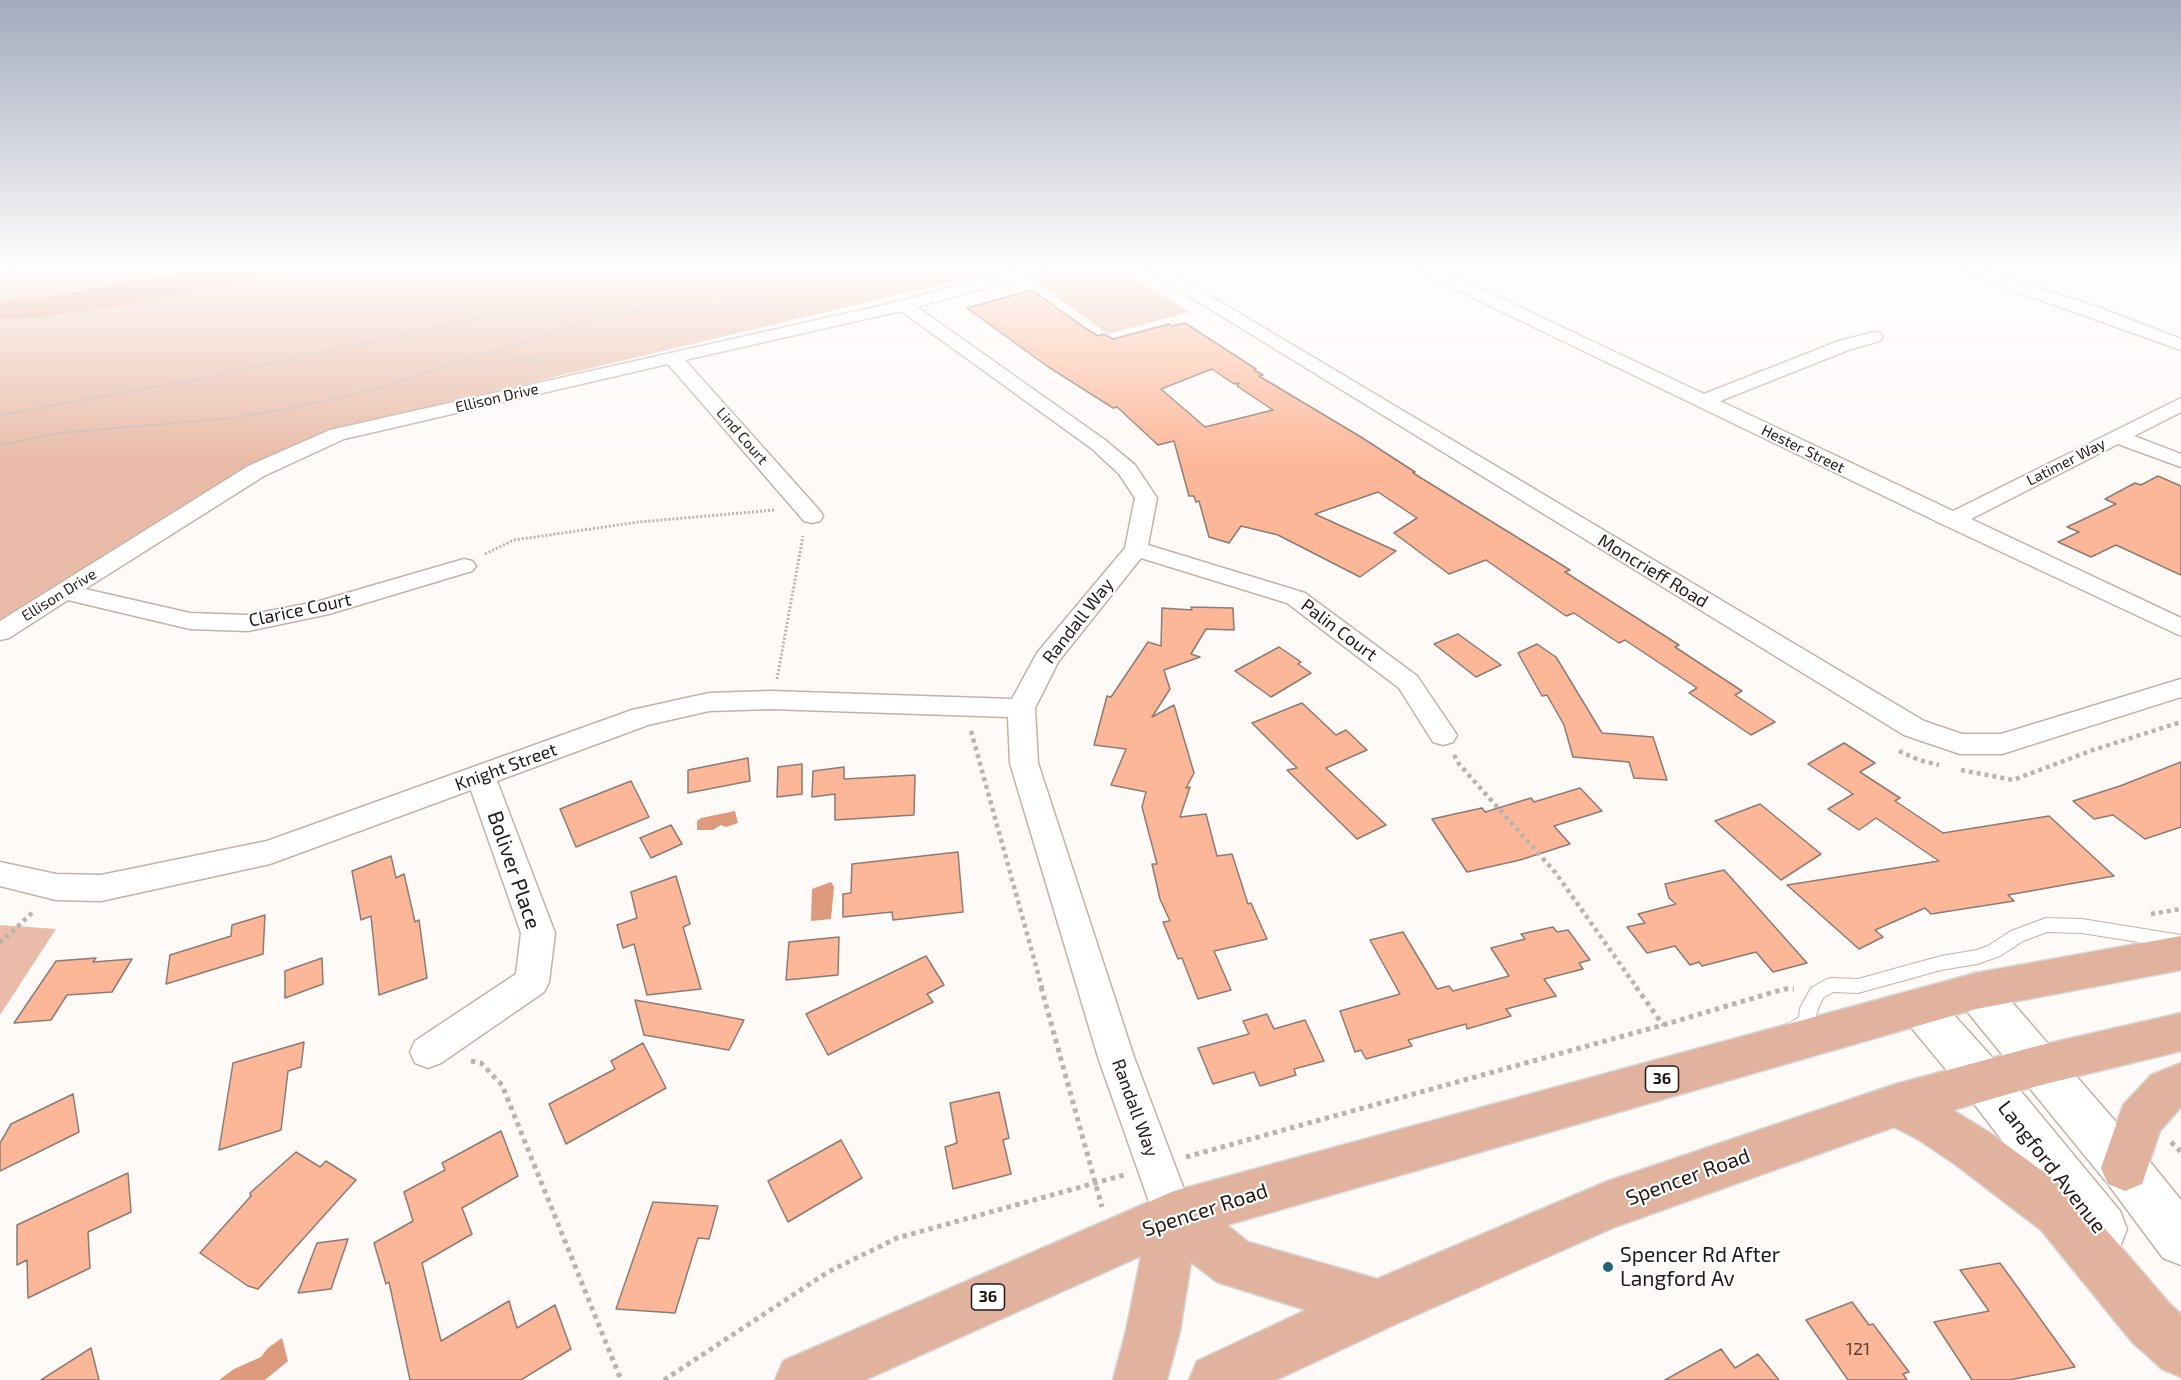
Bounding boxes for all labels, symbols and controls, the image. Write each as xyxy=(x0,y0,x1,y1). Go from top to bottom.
street label: Ellison Drive xyxy=(454,380,540,416)
street label: Lind Court xyxy=(712,404,772,468)
street label: Hester Street xyxy=(1758,421,1848,477)
street label: Latimer Way xyxy=(2024,434,2108,490)
street label: Moncrieff Road xyxy=(1594,530,1712,612)
street label: Ellison Drive xyxy=(18,565,100,625)
street label: Randall Way xyxy=(1038,574,1118,668)
street label: Clarice Court xyxy=(247,589,353,631)
street label: Palin Court xyxy=(1297,594,1381,666)
street label: Knight Street xyxy=(452,739,560,795)
street label: Boliver Place xyxy=(482,808,546,932)
street label: Randall Way xyxy=(1107,1056,1163,1160)
road number: 36 xyxy=(1646,1066,1678,1092)
street label: Langford Avenue xyxy=(1992,1096,2112,1238)
street label: Spencer Road xyxy=(1622,1143,1754,1211)
street label: Spencer Road xyxy=(1139,1178,1271,1242)
place label: Spencer Rd After Langford Av xyxy=(1620,1242,1780,1292)
marker: Spencer Rd After Langford Av xyxy=(1601,1260,1615,1274)
road number: 36 xyxy=(972,1284,1004,1310)
house number: 121 xyxy=(1846,1338,1870,1360)

